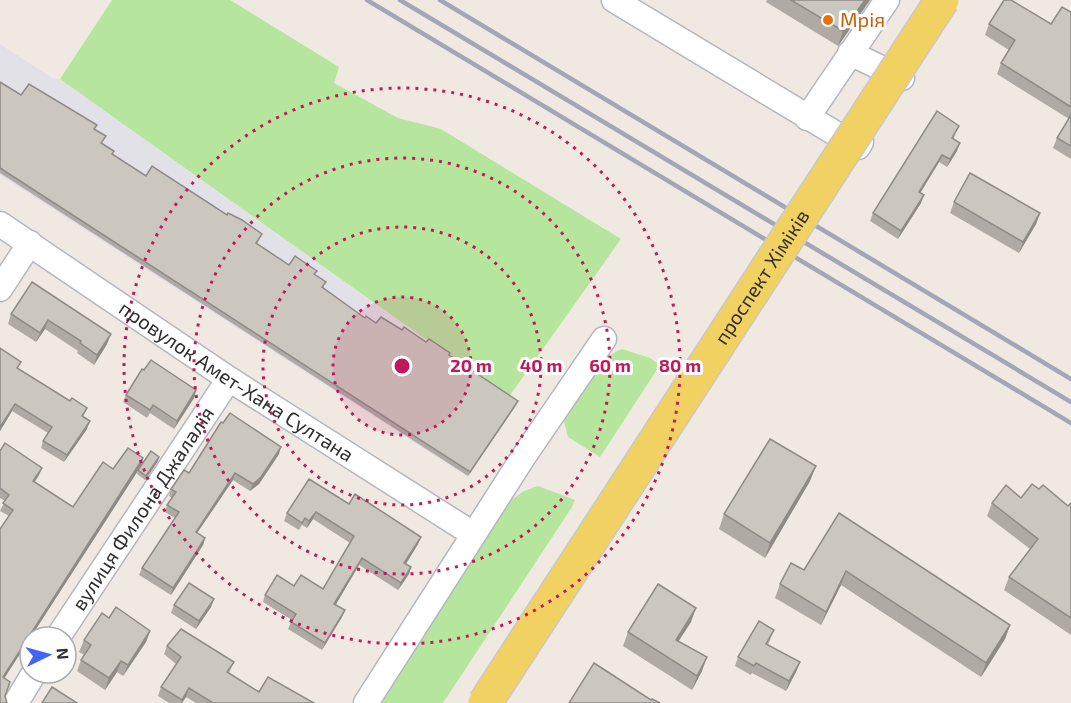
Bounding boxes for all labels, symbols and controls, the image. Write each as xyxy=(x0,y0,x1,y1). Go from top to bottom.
place label: Мрія xyxy=(840,7,885,31)
marker: Мрія xyxy=(821,13,835,27)
street label: проспект Хіміків xyxy=(708,205,814,348)
street label: провулок Амет-Хана Султана xyxy=(115,295,358,466)
text: 20 m xyxy=(450,354,492,376)
text: 40 m xyxy=(520,354,562,376)
text: 60 m xyxy=(589,354,631,376)
text: 80 m xyxy=(659,354,701,376)
centre of rings xyxy=(392,356,412,376)
street label: вулиця Филона Джалалія xyxy=(66,402,218,614)
north arrow xyxy=(18,625,78,685)
text: N xyxy=(53,647,73,660)

